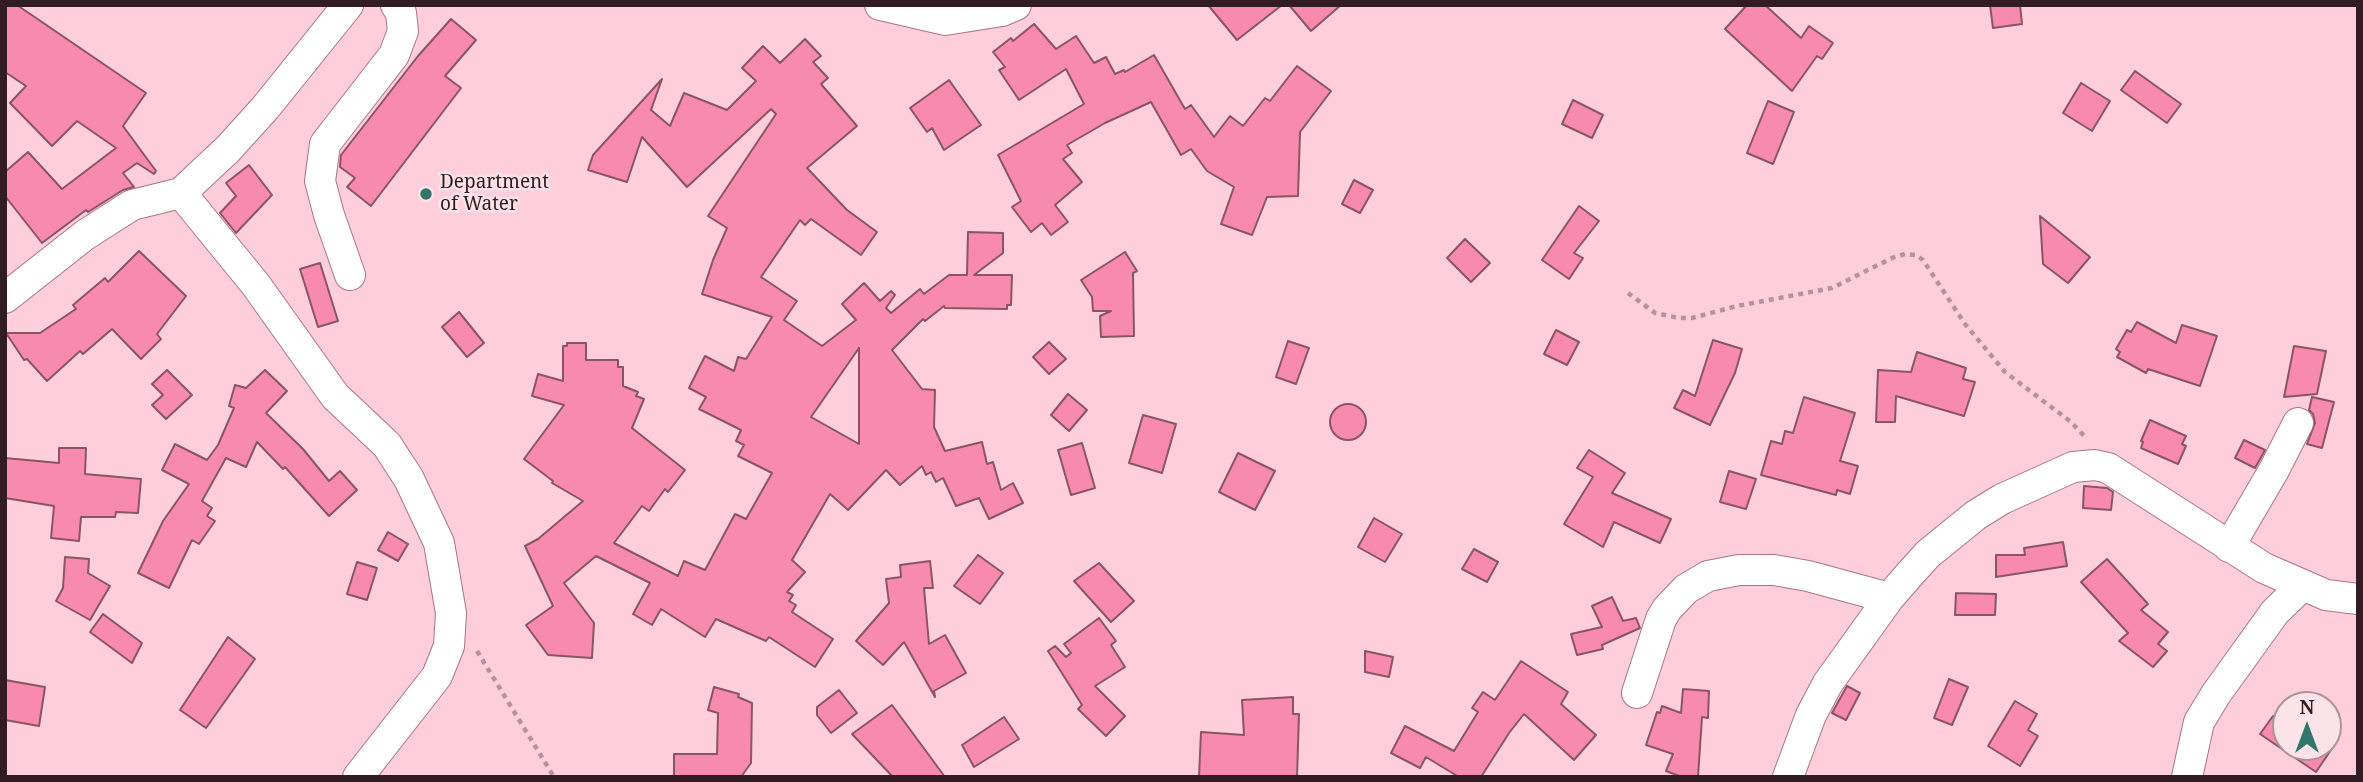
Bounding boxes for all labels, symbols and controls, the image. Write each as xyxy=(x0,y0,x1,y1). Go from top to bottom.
place label: Department of Water xyxy=(440,172,549,216)
marker: Department of Water xyxy=(418,186,434,202)
north arrow xyxy=(2272,691,2342,761)
text: N xyxy=(2300,694,2314,720)

